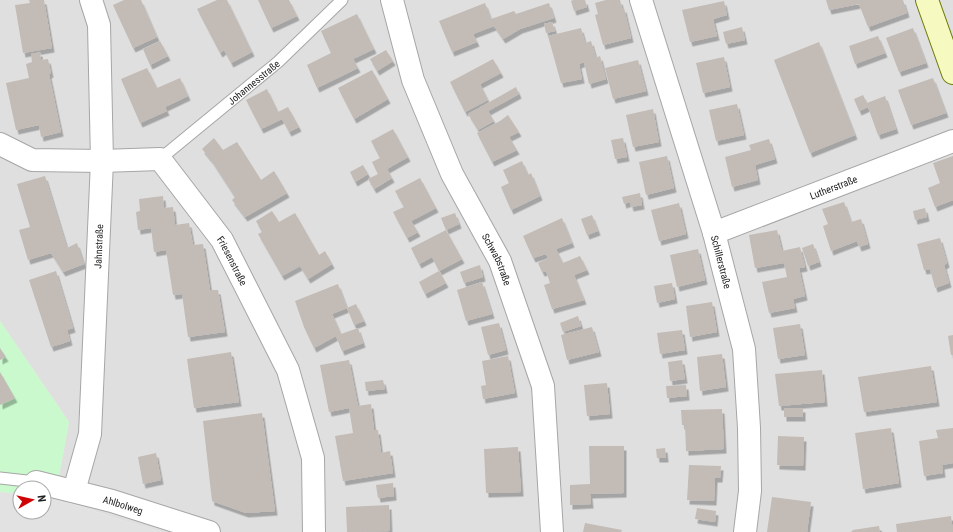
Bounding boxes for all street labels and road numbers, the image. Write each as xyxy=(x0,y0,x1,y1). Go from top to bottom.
street label: Johannesstraße xyxy=(225,58,282,107)
street label: Lutherstraße xyxy=(808,173,859,201)
street label: Jahnstraße xyxy=(92,224,105,269)
street label: Schwabstraße xyxy=(480,231,513,287)
street label: Friesenstraße xyxy=(215,234,250,287)
street label: Schillerstraße xyxy=(709,234,734,290)
street label: Ahlbolweg xyxy=(102,493,145,516)

